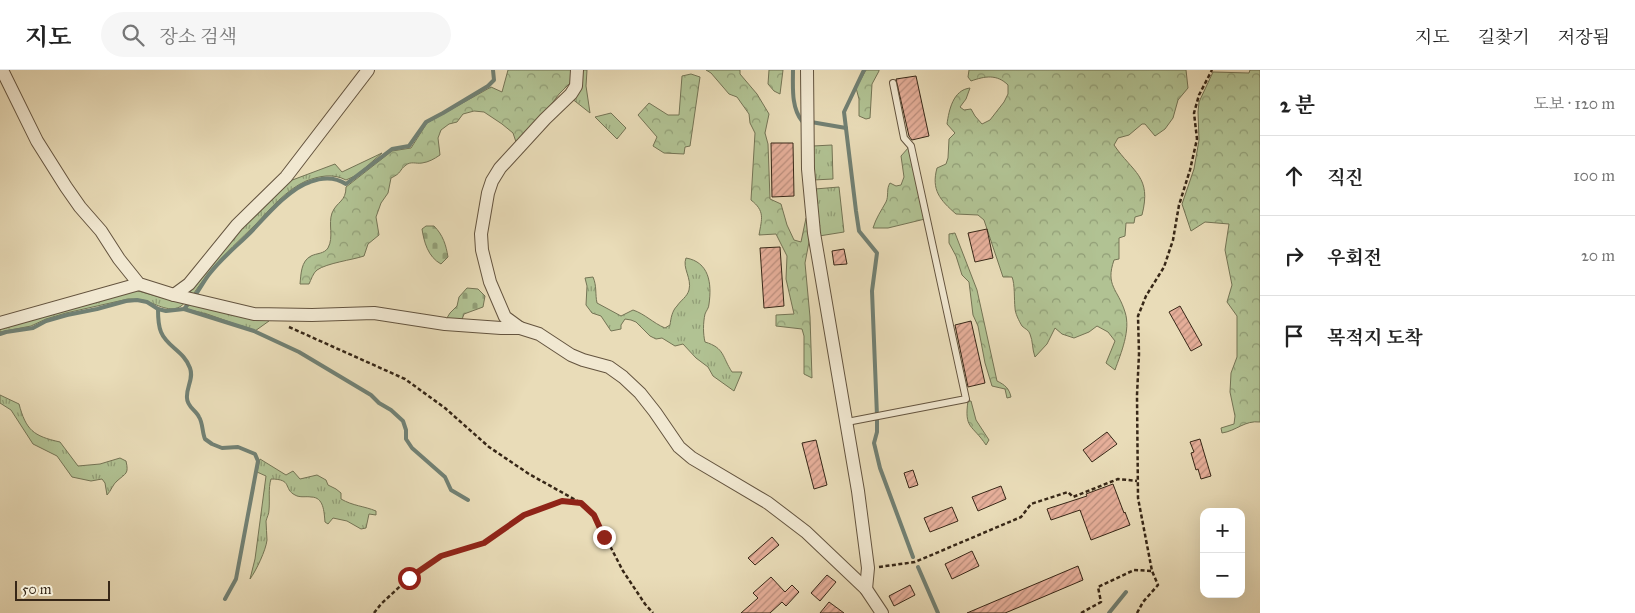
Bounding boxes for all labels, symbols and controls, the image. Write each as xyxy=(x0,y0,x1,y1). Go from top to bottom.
search box xyxy=(101,12,451,57)
icon: search xyxy=(119,21,147,49)
text: 지도 xyxy=(25,22,71,52)
text: 장소 검색 xyxy=(159,25,237,48)
text: 지도 xyxy=(1415,26,1450,48)
text: 길찾기 xyxy=(1478,26,1530,48)
text: 저장됨 xyxy=(1558,26,1610,48)
text: 2 분 xyxy=(1280,92,1315,118)
text: 도보 · 120 m xyxy=(1533,94,1615,113)
icon: ahead xyxy=(1280,162,1308,190)
text: 직진 xyxy=(1327,166,1364,189)
text: 100 m xyxy=(1573,166,1615,185)
icon: right xyxy=(1280,242,1308,270)
text: 우회전 xyxy=(1327,246,1382,269)
text: 20 m xyxy=(1581,246,1615,265)
icon: arrive xyxy=(1280,322,1308,350)
text: 목적지 도착 xyxy=(1327,326,1423,349)
map controls xyxy=(1200,508,1245,598)
button: + xyxy=(1200,508,1245,553)
route end xyxy=(593,526,616,549)
button: − xyxy=(1200,553,1245,598)
route start xyxy=(398,567,421,590)
scale bar xyxy=(15,578,110,601)
text: 50 m xyxy=(22,581,51,598)

